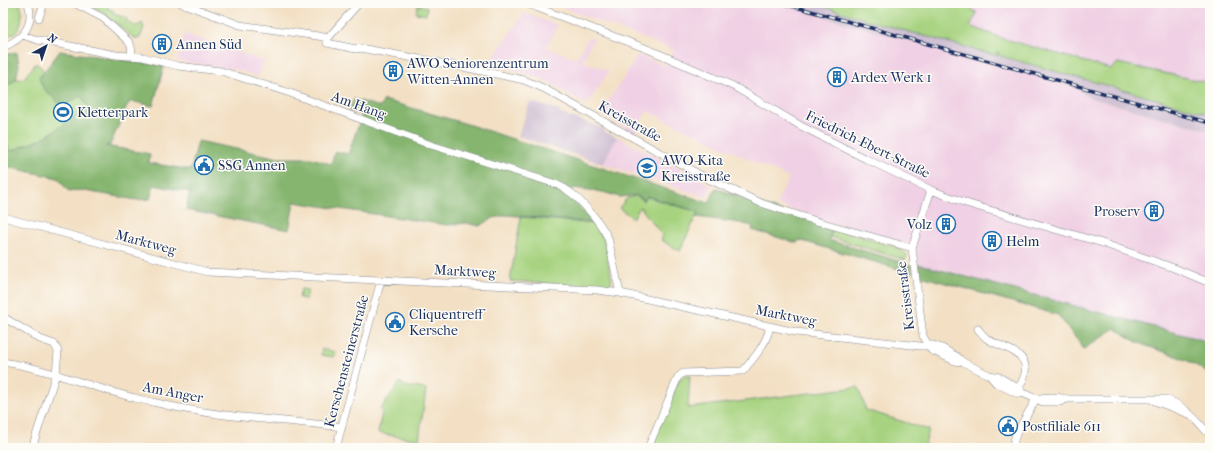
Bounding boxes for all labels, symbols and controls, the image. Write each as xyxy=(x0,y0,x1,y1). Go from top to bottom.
north arrow xyxy=(26,26,66,66)
text: N xyxy=(45,31,60,47)
building icon: Annen Süd xyxy=(151,33,173,55)
place label: Annen Süd xyxy=(175,36,242,53)
place label: AWO Seniorenzentrum Witten-Annen xyxy=(406,55,549,88)
building icon: AWO Seniorenzentrum Witten-Annen xyxy=(382,60,404,82)
building icon: Ardex Werk 1 xyxy=(826,66,848,88)
place label: Ardex Werk 1 xyxy=(850,69,931,86)
street label: Am Hang xyxy=(328,87,389,123)
street label: Kreisstraße xyxy=(595,97,664,146)
sports icon: Kletterpark xyxy=(52,101,74,123)
place label: Kletterpark xyxy=(77,104,149,121)
street label: Friedrich-Ebert-Straße xyxy=(803,107,933,182)
place label: AWO-Kita Kreisstraße xyxy=(660,152,731,185)
public building icon: SSG Annen xyxy=(193,154,215,176)
place label: SSG Annen xyxy=(218,157,286,174)
school or university icon: AWO-Kita Kreisstraße xyxy=(636,157,658,179)
building icon: Proserv xyxy=(1143,200,1165,222)
place label: Proserv xyxy=(1094,203,1141,220)
building icon: Volz xyxy=(935,213,957,235)
place label: Volz xyxy=(906,216,932,233)
street label: Marktweg xyxy=(114,226,178,259)
building icon: Helm xyxy=(981,230,1003,252)
place label: Helm xyxy=(1006,233,1040,250)
street label: Kreisstraße xyxy=(893,260,918,331)
street label: Marktweg xyxy=(434,261,497,282)
street label: Kerschensteinerstraße xyxy=(321,293,372,429)
street label: Marktweg xyxy=(754,301,818,330)
place label: Cliquentreff Kersche xyxy=(409,306,486,339)
public building icon: Cliquentreff Kersche xyxy=(384,311,406,333)
street label: Am Anger xyxy=(140,378,205,407)
public building icon: Postfiliale 611 xyxy=(997,415,1019,437)
place label: Postfiliale 611 xyxy=(1022,418,1101,435)

